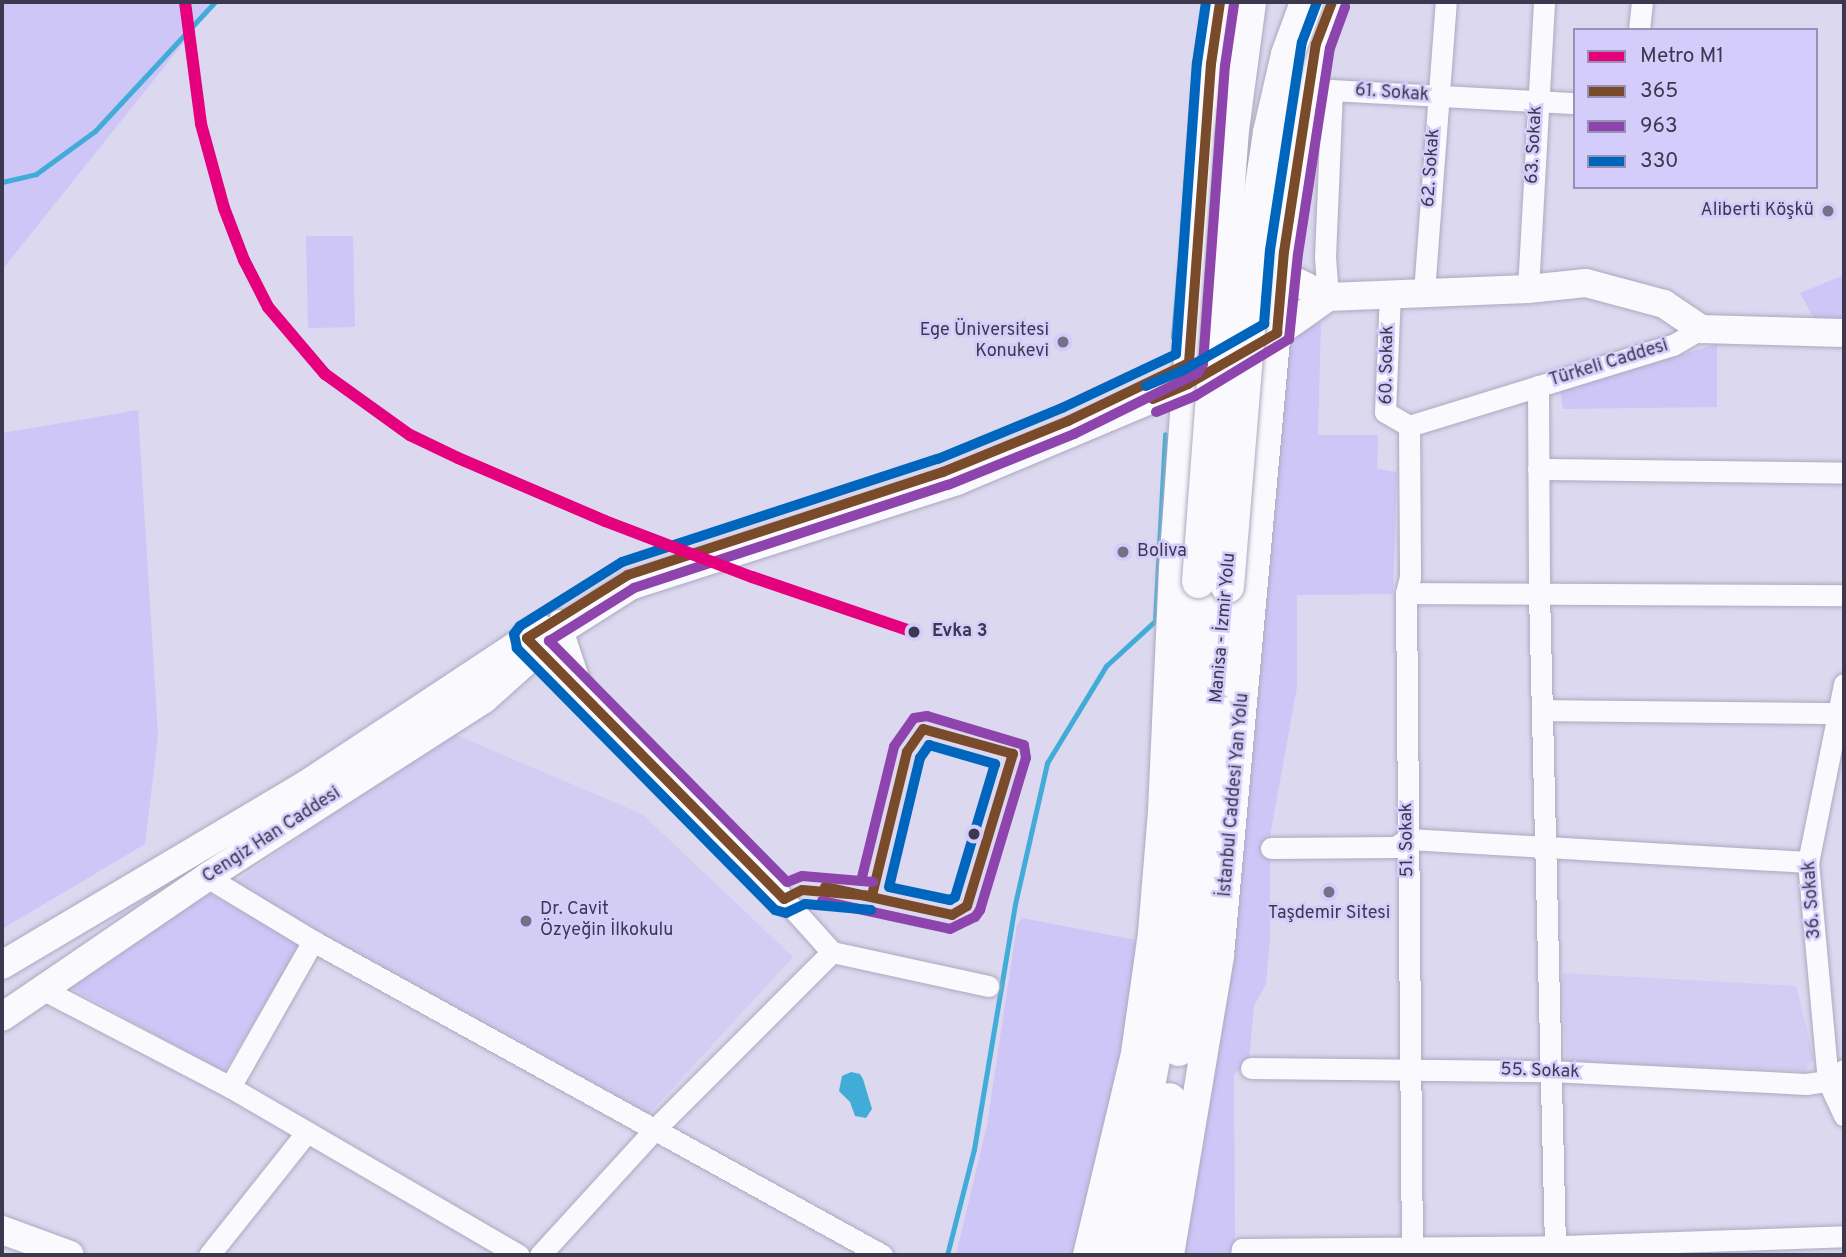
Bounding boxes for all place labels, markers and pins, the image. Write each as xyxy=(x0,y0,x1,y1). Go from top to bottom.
place label: Aliberti Köşkü xyxy=(1701,200,1814,222)
marker: Aliberti Köşkü xyxy=(1820,203,1836,219)
place label: Ege Üniversitesi Konukevi xyxy=(920,321,1049,364)
marker: Ege Üniversitesi Konukevi xyxy=(1055,334,1071,350)
place label: Boliva xyxy=(1137,541,1187,563)
marker: Boliva xyxy=(1115,544,1131,560)
marker: Evka 3 xyxy=(902,620,926,644)
place label: Evka 3 xyxy=(932,621,987,643)
unlabelled marker xyxy=(967,827,981,841)
marker: Taşdemir Sitesi xyxy=(1321,884,1337,900)
place label: Dr. Cavit Özyeğin İlkokulu xyxy=(540,900,673,942)
place label: Taşdemir Sitesi xyxy=(1268,903,1390,925)
marker: Dr. Cavit Özyeğin İlkokulu xyxy=(518,913,534,929)

